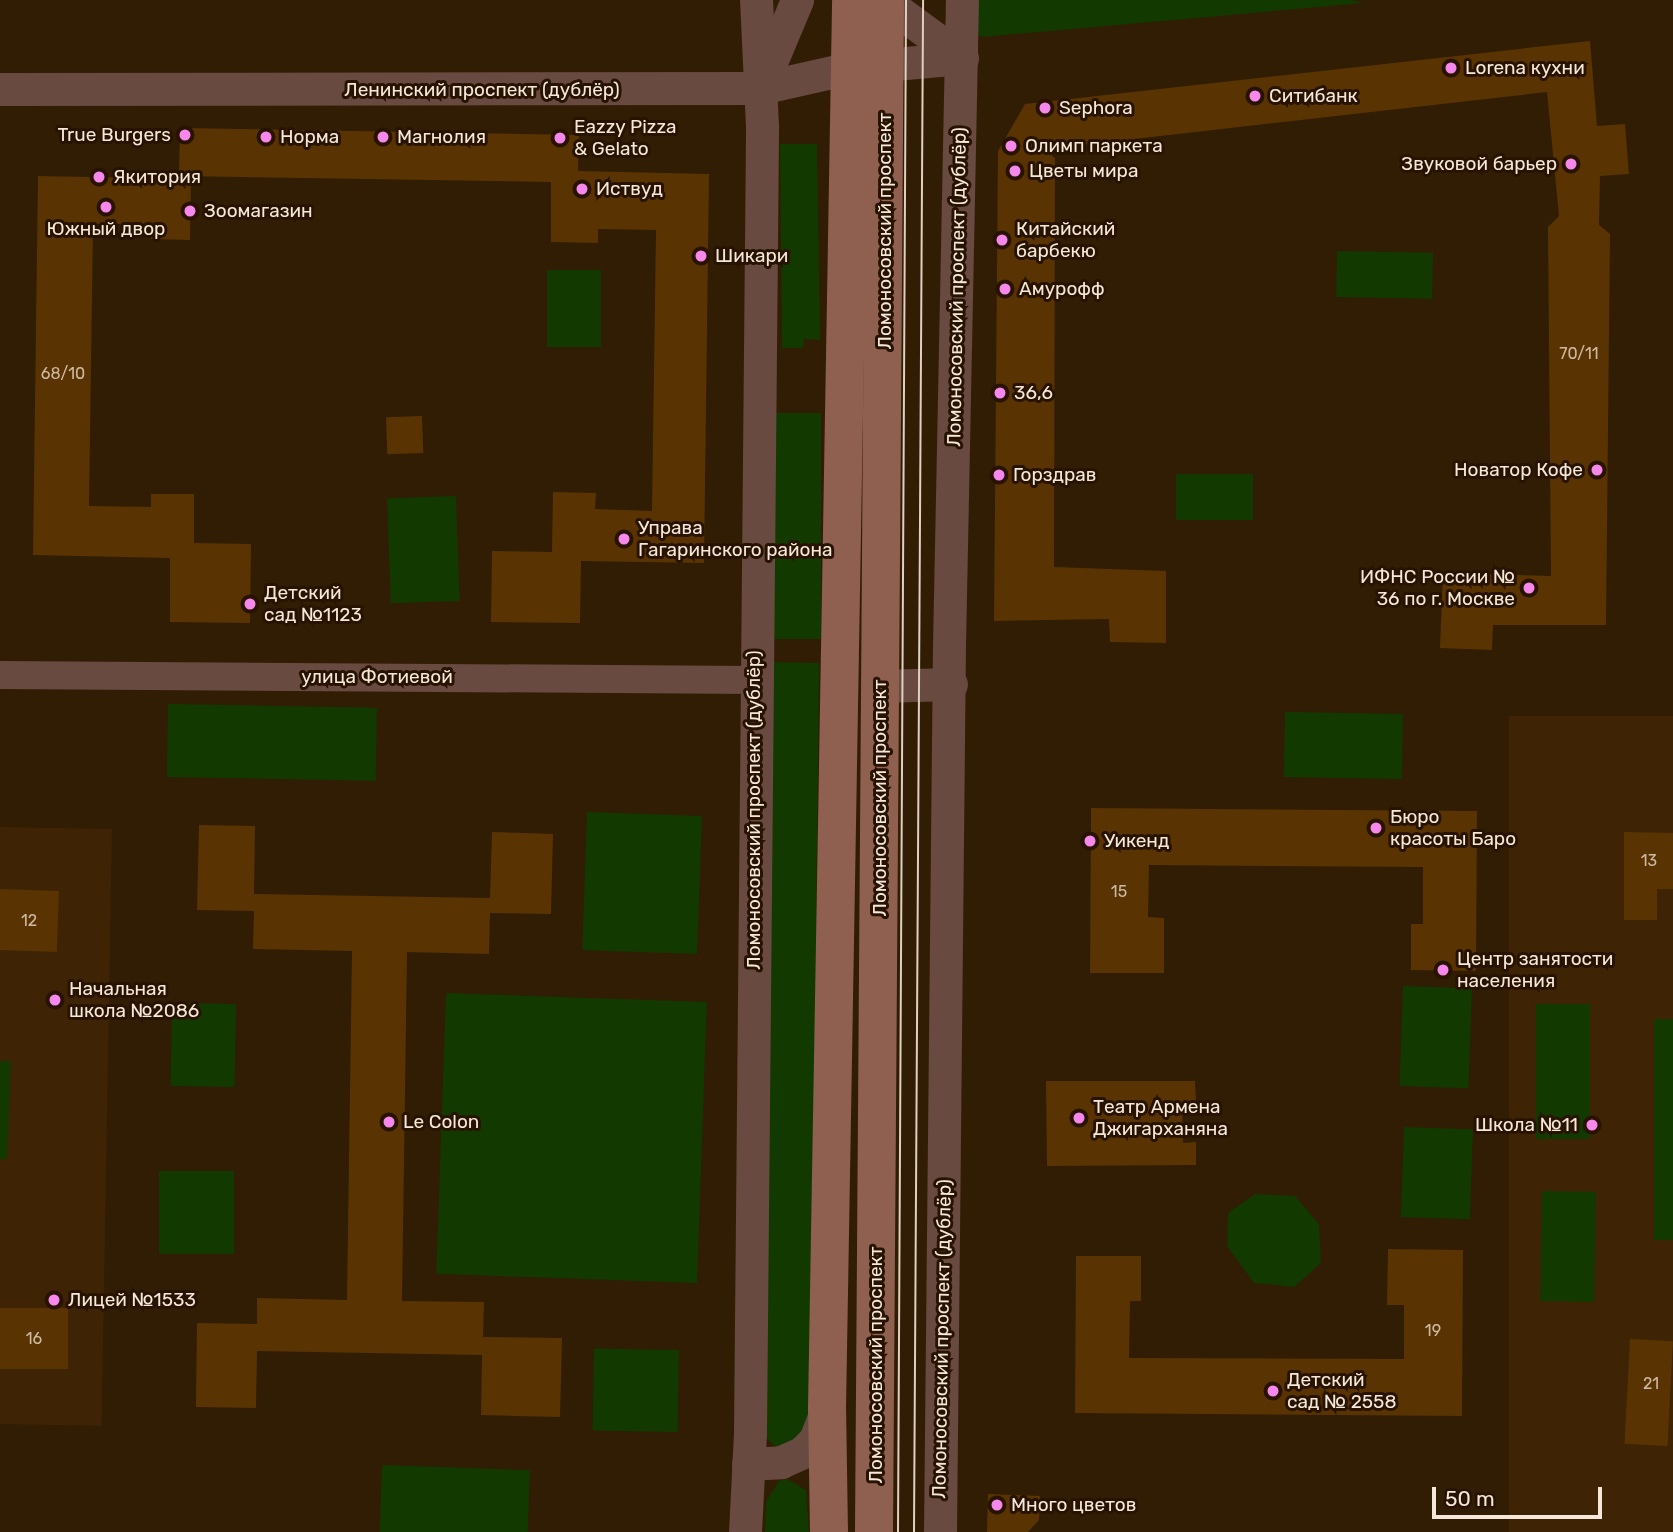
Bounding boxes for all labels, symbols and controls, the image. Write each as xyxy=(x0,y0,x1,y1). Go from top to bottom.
place label: Lorena кухни xyxy=(1465,57,1585,79)
marker: Lorena кухни xyxy=(1443,60,1459,76)
street label: Ленинский проспект (дублёр) xyxy=(344,79,620,101)
place label: Ситибанк xyxy=(1269,85,1358,107)
marker: Ситибанк xyxy=(1247,88,1263,104)
place label: Sephora xyxy=(1059,97,1133,119)
marker: Sephora xyxy=(1037,100,1053,116)
street label: Ломоносовский проспект xyxy=(874,113,896,349)
place label: Eazzy Pizza & Gelato xyxy=(574,116,677,160)
place label: True Burgers xyxy=(58,124,171,146)
place label: Норма xyxy=(280,126,339,148)
place label: Магнолия xyxy=(397,126,486,148)
marker: True Burgers xyxy=(177,127,193,143)
street label: Ломоносовский проспект (дублёр) xyxy=(943,127,971,447)
marker: Норма xyxy=(258,129,274,145)
marker: Магнолия xyxy=(375,129,391,145)
marker: Eazzy Pizza & Gelato xyxy=(552,130,568,146)
place label: Олимп паркета xyxy=(1025,135,1163,157)
marker: Олимп паркета xyxy=(1003,138,1019,154)
place label: Звуковой барьер xyxy=(1401,153,1557,175)
marker: Звуковой барьер xyxy=(1563,156,1579,172)
place label: Цветы мира xyxy=(1029,160,1138,182)
marker: Цветы мира xyxy=(1007,163,1023,179)
place label: Якитория xyxy=(113,166,201,188)
marker: Якитория xyxy=(91,169,107,185)
place label: Иствуд xyxy=(596,178,663,200)
marker: Иствуд xyxy=(574,181,590,197)
marker: Южный двор xyxy=(98,199,114,215)
place label: Зоомагазин xyxy=(204,200,313,222)
marker: Зоомагазин xyxy=(182,203,198,219)
place label: Южный двор xyxy=(47,218,165,240)
place label: Китайский барбекю xyxy=(1016,218,1115,262)
marker: Китайский барбекю xyxy=(994,232,1010,248)
place label: Шикари xyxy=(715,245,788,267)
marker: Шикари xyxy=(693,248,709,264)
place label: Амурофф xyxy=(1019,278,1105,300)
marker: Амурофф xyxy=(997,281,1013,297)
house number: 70/11 xyxy=(1559,344,1599,364)
house number: 68/10 xyxy=(41,364,85,384)
place label: 36,6 xyxy=(1014,382,1053,404)
marker: 36,6 xyxy=(992,385,1008,401)
place label: Новатор Кофе xyxy=(1454,459,1583,481)
marker: Новатор Кофе xyxy=(1589,462,1605,478)
place label: Горздрав xyxy=(1013,464,1096,486)
marker: Горздрав xyxy=(991,467,1007,483)
place label: Управа Гагаринского района xyxy=(638,517,833,561)
marker: Управа Гагаринского района xyxy=(616,531,632,547)
place label: ИФНС России № 36 по г. Москве xyxy=(1360,566,1515,610)
marker: ИФНС России № 36 по г. Москве xyxy=(1521,580,1537,596)
place label: Детский сад №1123 xyxy=(264,582,362,626)
marker: Детский сад №1123 xyxy=(242,596,258,612)
street label: Ломоносовский проспект (дублёр) xyxy=(743,650,765,970)
street label: улица Фотиевой xyxy=(301,666,453,688)
street label: Ломоносовский проспект xyxy=(869,680,891,916)
place label: Бюро красоты Баро xyxy=(1390,806,1516,850)
marker: Бюро красоты Баро xyxy=(1368,820,1384,836)
place label: Уикенд xyxy=(1104,830,1169,852)
marker: Уикенд xyxy=(1082,833,1098,849)
house number: 13 xyxy=(1641,851,1657,871)
house number: 15 xyxy=(1111,882,1127,902)
house number: 12 xyxy=(21,911,37,931)
place label: Центр занятости населения xyxy=(1457,948,1613,992)
marker: Центр занятости населения xyxy=(1435,962,1451,978)
place label: Начальная школа №2086 xyxy=(69,978,199,1022)
marker: Начальная школа №2086 xyxy=(47,992,63,1008)
place label: Театр Армена Джигарханяна xyxy=(1093,1096,1228,1140)
marker: Театр Армена Джигарханяна xyxy=(1071,1110,1087,1126)
place label: Le Colon xyxy=(403,1111,479,1133)
marker: Le Colon xyxy=(381,1114,397,1130)
place label: Школа №11 xyxy=(1475,1114,1578,1136)
marker: Школа №11 xyxy=(1584,1117,1600,1133)
street label: Ломоносовский проспект (дублёр) xyxy=(928,1179,956,1499)
street label: Ломоносовский проспект xyxy=(865,1247,887,1483)
place label: Лицей №1533 xyxy=(68,1289,196,1311)
marker: Лицей №1533 xyxy=(46,1292,62,1308)
house number: 19 xyxy=(1425,1321,1441,1341)
house number: 16 xyxy=(26,1329,42,1349)
place label: Детский сад № 2558 xyxy=(1287,1369,1396,1413)
house number: 21 xyxy=(1643,1374,1659,1394)
marker: Детский сад № 2558 xyxy=(1265,1383,1281,1399)
scale bar xyxy=(1435,1472,1605,1516)
text: 50 m xyxy=(1445,1486,1495,1511)
place label: Много цветов xyxy=(1011,1494,1136,1516)
marker: Много цветов xyxy=(989,1497,1005,1513)

